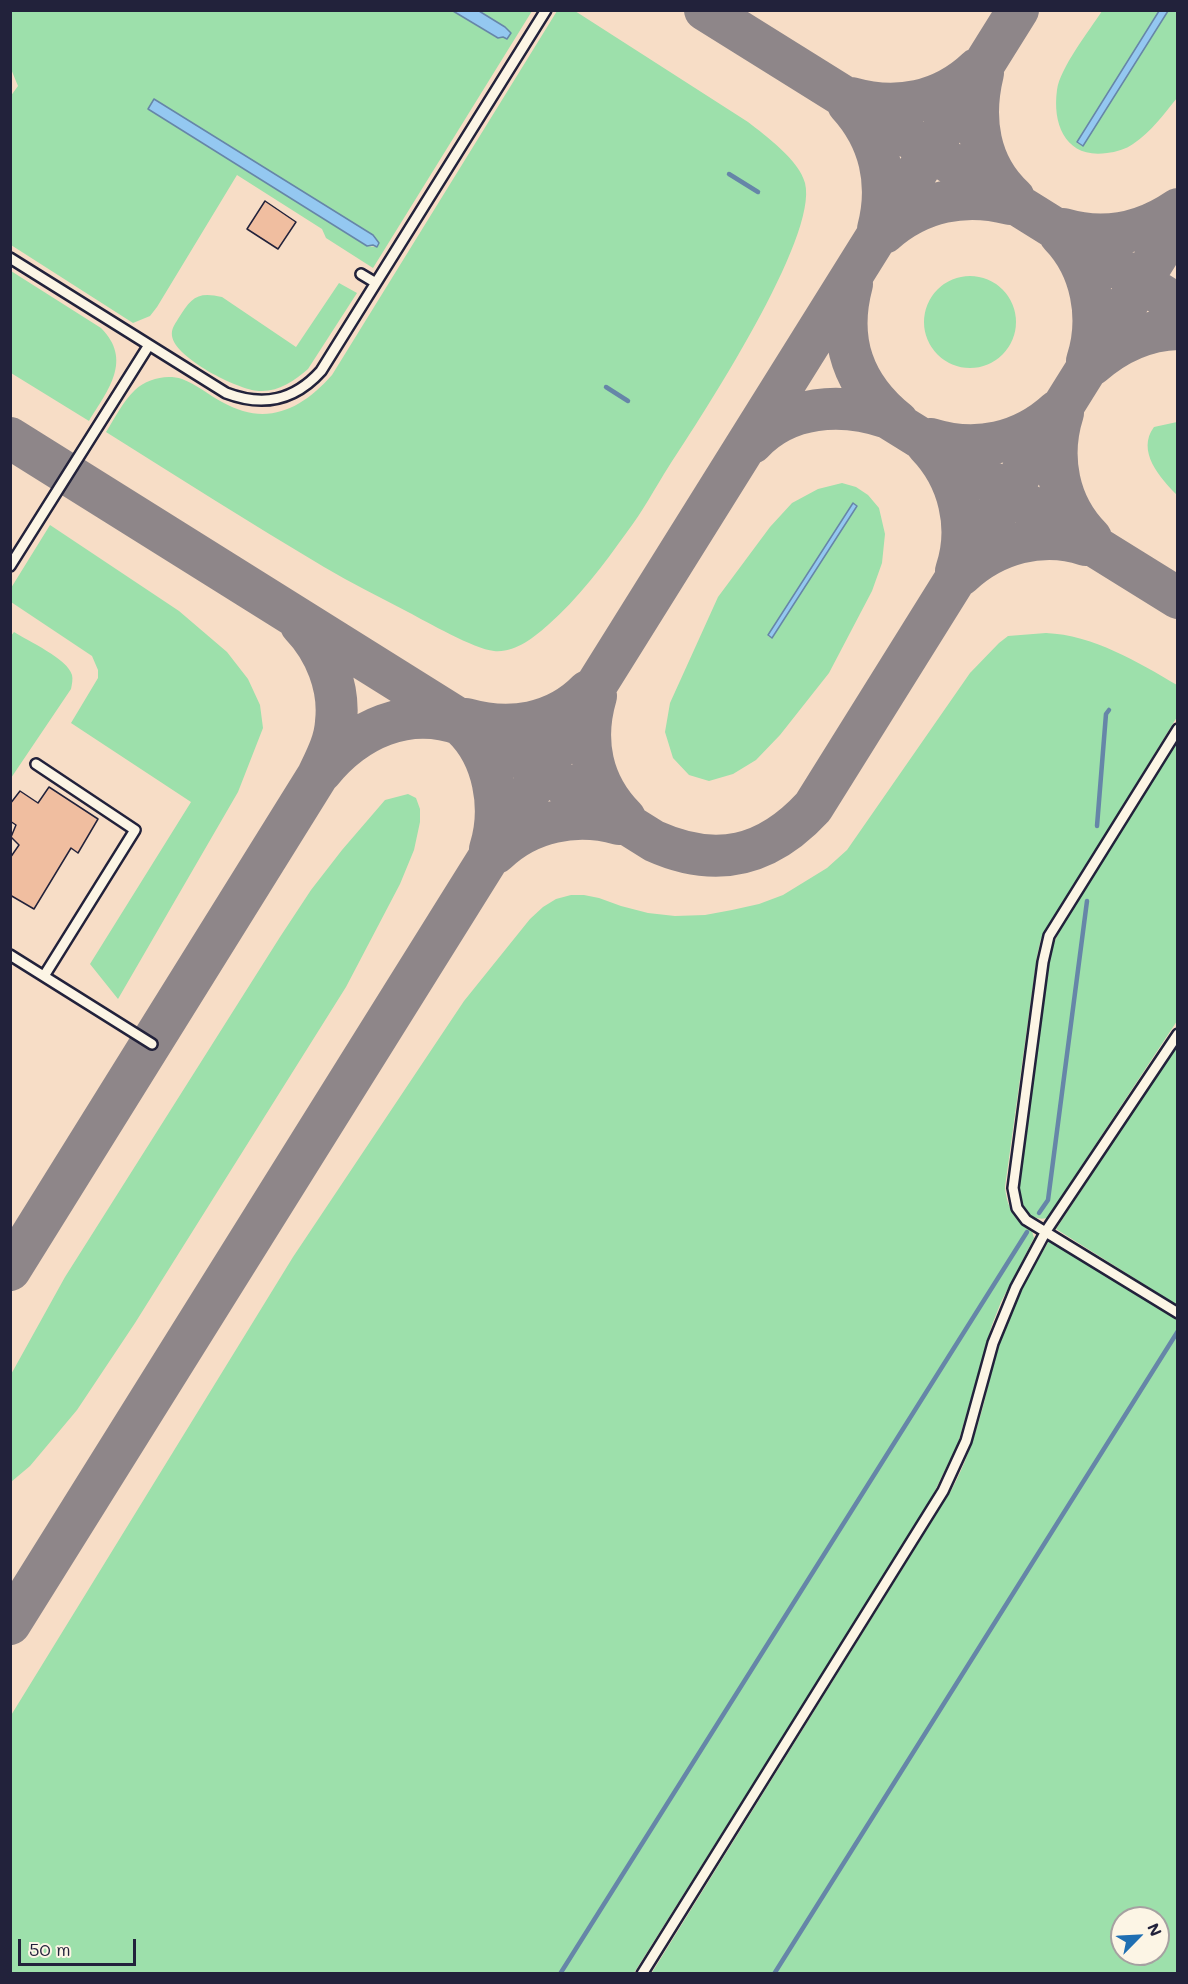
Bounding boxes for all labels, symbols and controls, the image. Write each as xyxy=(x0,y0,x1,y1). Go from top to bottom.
north arrow xyxy=(1110,1906,1170,1966)
text: N xyxy=(1143,1919,1167,1939)
scale bar xyxy=(21,1927,140,1965)
text: 50 m xyxy=(29,1937,71,1961)

